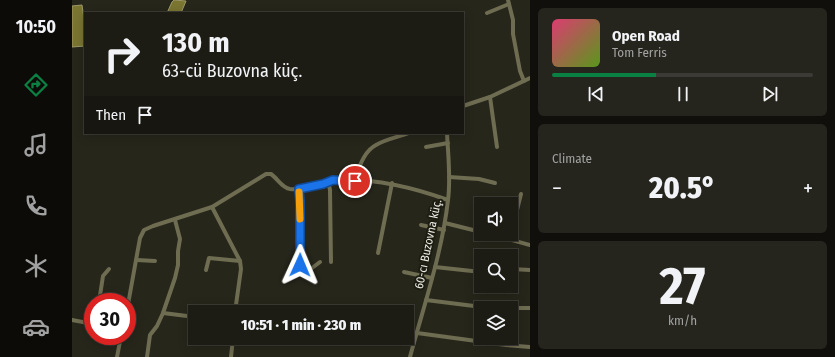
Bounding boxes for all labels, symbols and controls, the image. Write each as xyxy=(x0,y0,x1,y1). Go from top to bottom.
text: 10:50 xyxy=(16,16,56,38)
text: 130 m xyxy=(162,26,230,59)
text: Open Road xyxy=(612,27,680,45)
icon: right xyxy=(96,28,148,80)
text: Tom Ferris xyxy=(612,45,667,60)
text: 63-cü Buzovna küç. xyxy=(162,60,302,82)
icon: directions xyxy=(22,71,50,99)
icon: previous xyxy=(585,83,607,105)
icon: pause xyxy=(672,83,694,105)
icon: next xyxy=(759,83,781,105)
icon: arrive xyxy=(134,104,156,126)
text: Then xyxy=(96,106,126,124)
icon: music xyxy=(22,131,50,159)
text: Climate xyxy=(552,151,592,166)
pin xyxy=(338,164,372,198)
icon: arrive xyxy=(344,170,366,192)
text: 20.5° xyxy=(649,170,716,206)
text: − xyxy=(552,175,562,202)
text: + xyxy=(803,175,813,202)
icon: phone xyxy=(22,192,50,220)
street label: 60-cı Buzovna küç. xyxy=(412,197,444,290)
map controls xyxy=(474,197,518,345)
button: sound xyxy=(474,197,518,241)
position arrow xyxy=(279,244,321,286)
button: search xyxy=(474,249,518,293)
icon: climate xyxy=(22,252,50,280)
text: 27 xyxy=(660,255,705,318)
speed limit sign: 30 xyxy=(84,293,136,345)
button: layers xyxy=(474,301,518,345)
icon: car xyxy=(22,313,50,341)
text: km/h xyxy=(668,313,697,328)
text: 10:51 · 1 min · 230 m xyxy=(241,316,361,334)

